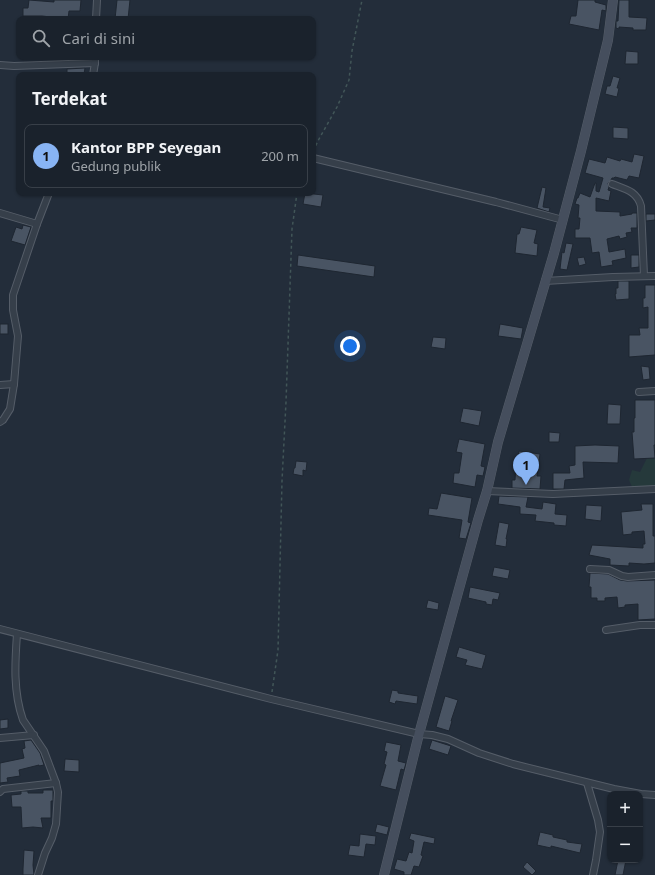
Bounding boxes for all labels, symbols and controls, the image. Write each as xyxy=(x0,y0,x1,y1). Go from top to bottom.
search box xyxy=(16,16,316,60)
icon: search xyxy=(30,27,52,49)
text: Cari di sini xyxy=(62,28,135,48)
text: Terdekat xyxy=(32,87,107,110)
text: Kantor BPP Seyegan xyxy=(71,137,221,157)
text: 1 xyxy=(42,147,50,165)
text: 200 m xyxy=(261,147,299,165)
text: Gedung publik xyxy=(71,157,161,175)
your location xyxy=(340,336,360,356)
pin: 1 xyxy=(513,452,539,485)
map controls xyxy=(607,791,643,863)
button: + xyxy=(607,791,643,827)
button: − xyxy=(607,827,643,863)

